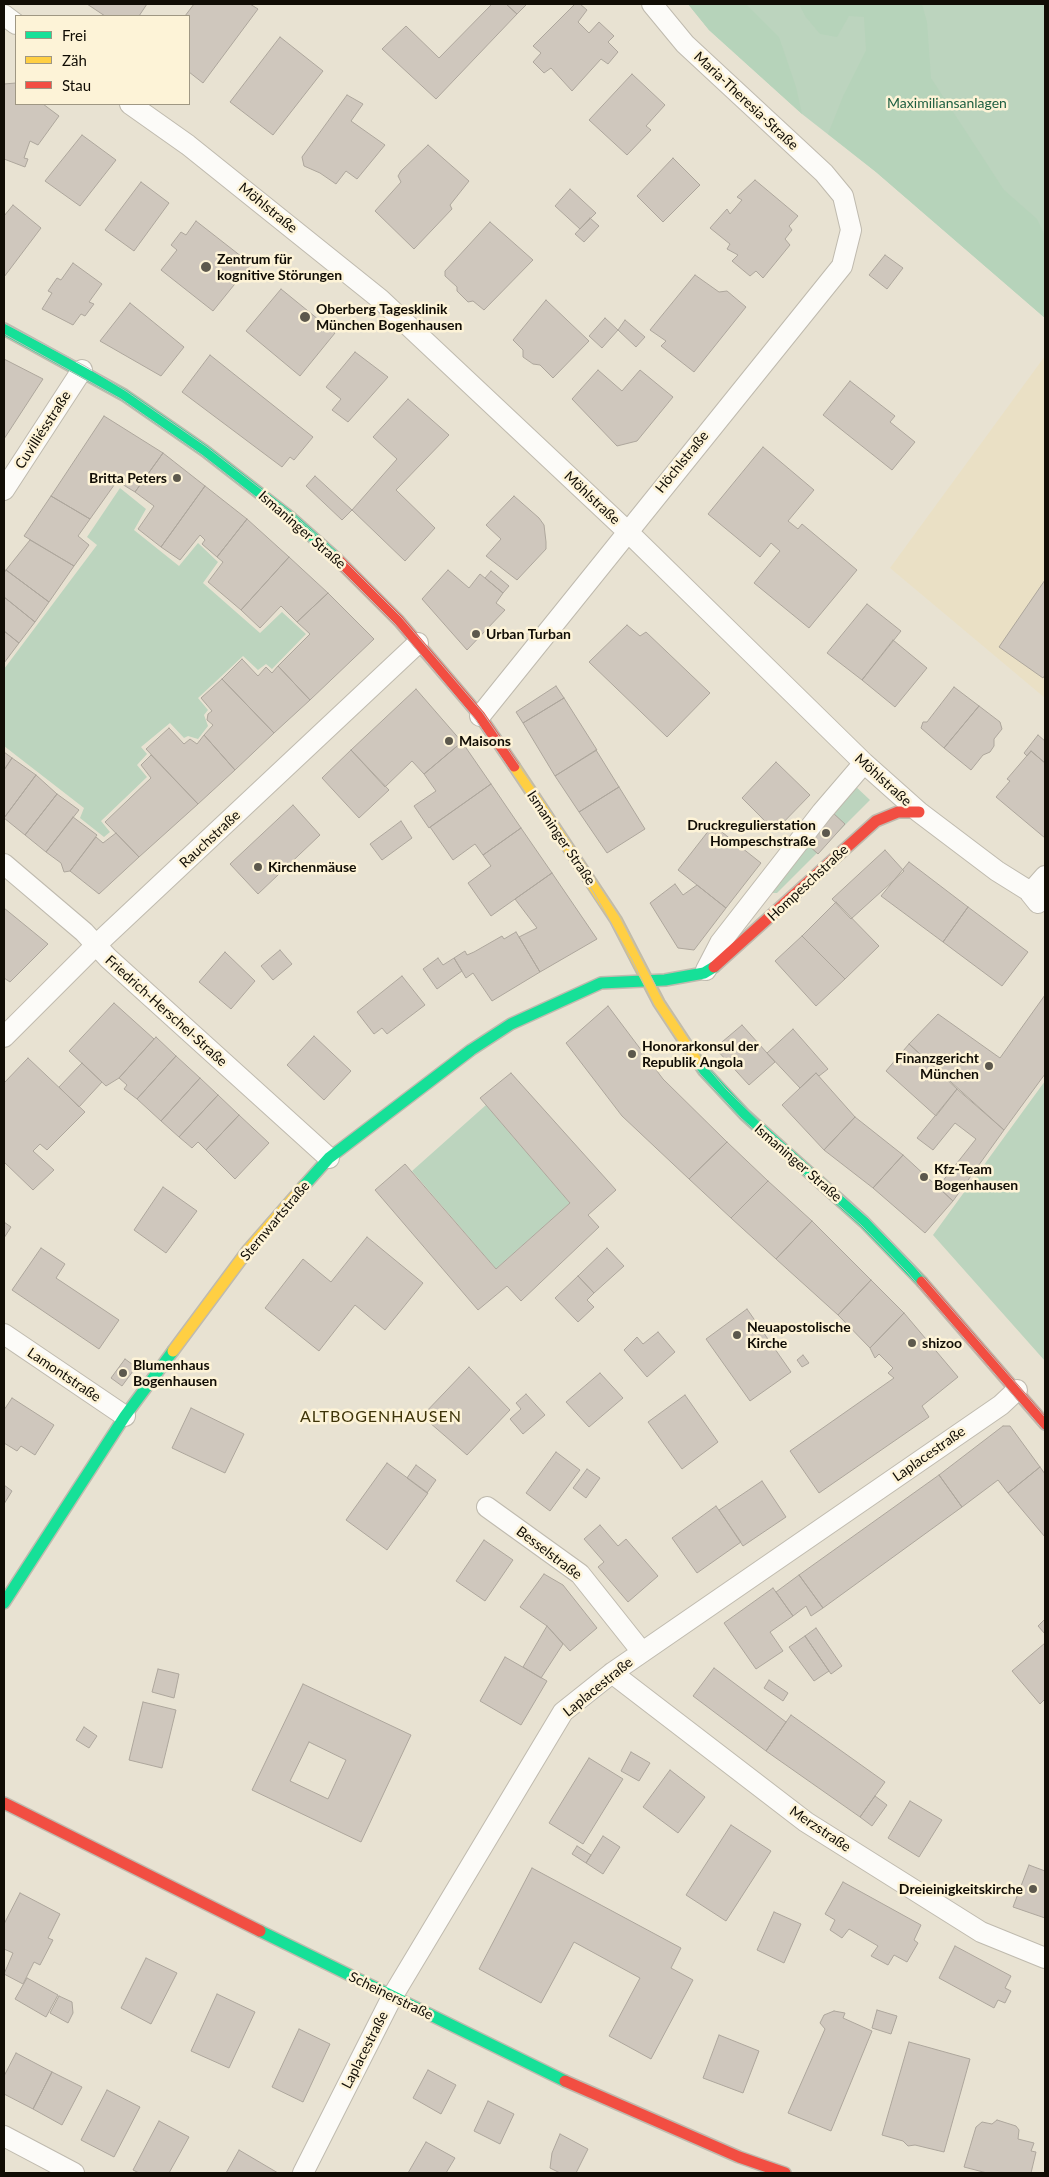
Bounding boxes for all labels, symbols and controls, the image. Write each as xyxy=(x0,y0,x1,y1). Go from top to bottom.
legend xyxy=(15,15,190,105)
text: Frei xyxy=(62,26,87,44)
street label: Maria-Theresia-Straße xyxy=(690,48,802,154)
text: Zäh xyxy=(62,51,87,69)
text: Stau xyxy=(62,76,91,94)
park label: Maximiliansanlagen xyxy=(887,95,1007,111)
street label: Möhlstraße xyxy=(235,179,301,237)
place label: Zentrum für kognitive Störungen xyxy=(217,251,342,284)
marker: Zentrum für kognitive Störungen xyxy=(199,260,213,274)
place label: Oberberg Tagesklinik München Bogenhausen xyxy=(316,301,462,334)
marker: Oberberg Tagesklinik München Bogenhausen xyxy=(298,310,312,324)
street label: Cuvilliésstraße xyxy=(12,388,74,472)
street label: Höchlstraße xyxy=(652,428,712,496)
street label: Möhlstraße xyxy=(561,468,623,528)
place label: Britta Peters xyxy=(89,470,167,486)
marker: Britta Peters xyxy=(171,472,183,484)
street label: Ismaninger Straße xyxy=(255,488,349,572)
place label: Urban Turban xyxy=(486,626,571,642)
marker: Urban Turban xyxy=(470,628,482,640)
place label: Maisons xyxy=(459,733,511,749)
marker: Maisons xyxy=(443,735,455,747)
street label: Möhlstraße xyxy=(851,750,915,810)
street label: Ismaninger Straße xyxy=(523,788,599,888)
street label: Rauchstraße xyxy=(176,807,244,871)
place label: Druckregulierstation Hompeschstraße xyxy=(687,817,816,850)
marker: Druckregulierstation Hompeschstraße xyxy=(820,827,832,839)
street label: Hompeschstraße xyxy=(764,841,852,925)
place label: Kirchenmäuse xyxy=(268,859,357,875)
marker: Kirchenmäuse xyxy=(252,861,264,873)
street label: Friedrich-Herschel-Straße xyxy=(102,952,230,1070)
place label: Honorarkonsul der Republik Angola xyxy=(642,1038,759,1070)
marker: Honorarkonsul der Republik Angola xyxy=(626,1048,638,1060)
place label: Finanzgericht München xyxy=(895,1050,979,1082)
marker: Finanzgericht München xyxy=(983,1060,995,1072)
street label: Ismaninger Straße xyxy=(751,1121,845,1205)
place label: Kfz-Team Bogenhausen xyxy=(934,1161,1018,1194)
marker: Kfz-Team Bogenhausen xyxy=(918,1171,930,1183)
street label: Sternwartstraße xyxy=(237,1178,313,1264)
place label: Neuapostolische Kirche xyxy=(747,1319,851,1351)
marker: Neuapostolische Kirche xyxy=(731,1329,743,1341)
place label: shizoo xyxy=(922,1335,962,1351)
marker: shizoo xyxy=(906,1337,918,1349)
street label: Lamontstraße xyxy=(24,1344,104,1406)
place label: Blumenhaus Bogenhausen xyxy=(133,1357,217,1390)
marker: Blumenhaus Bogenhausen xyxy=(117,1367,129,1379)
district label: ALTBOGENHAUSEN xyxy=(298,1407,464,1427)
street label: Laplacestraße xyxy=(889,1423,969,1485)
street label: Besselstraße xyxy=(513,1523,585,1583)
street label: Laplacestraße xyxy=(560,1654,636,1720)
street label: Merzstraße xyxy=(786,1802,854,1856)
place label: Dreieinigkeitskirche xyxy=(899,1881,1023,1897)
marker: Dreieinigkeitskirche xyxy=(1027,1883,1039,1895)
street label: Scheinerstraße xyxy=(346,1968,436,2024)
street label: Laplacestraße xyxy=(338,2008,392,2092)

